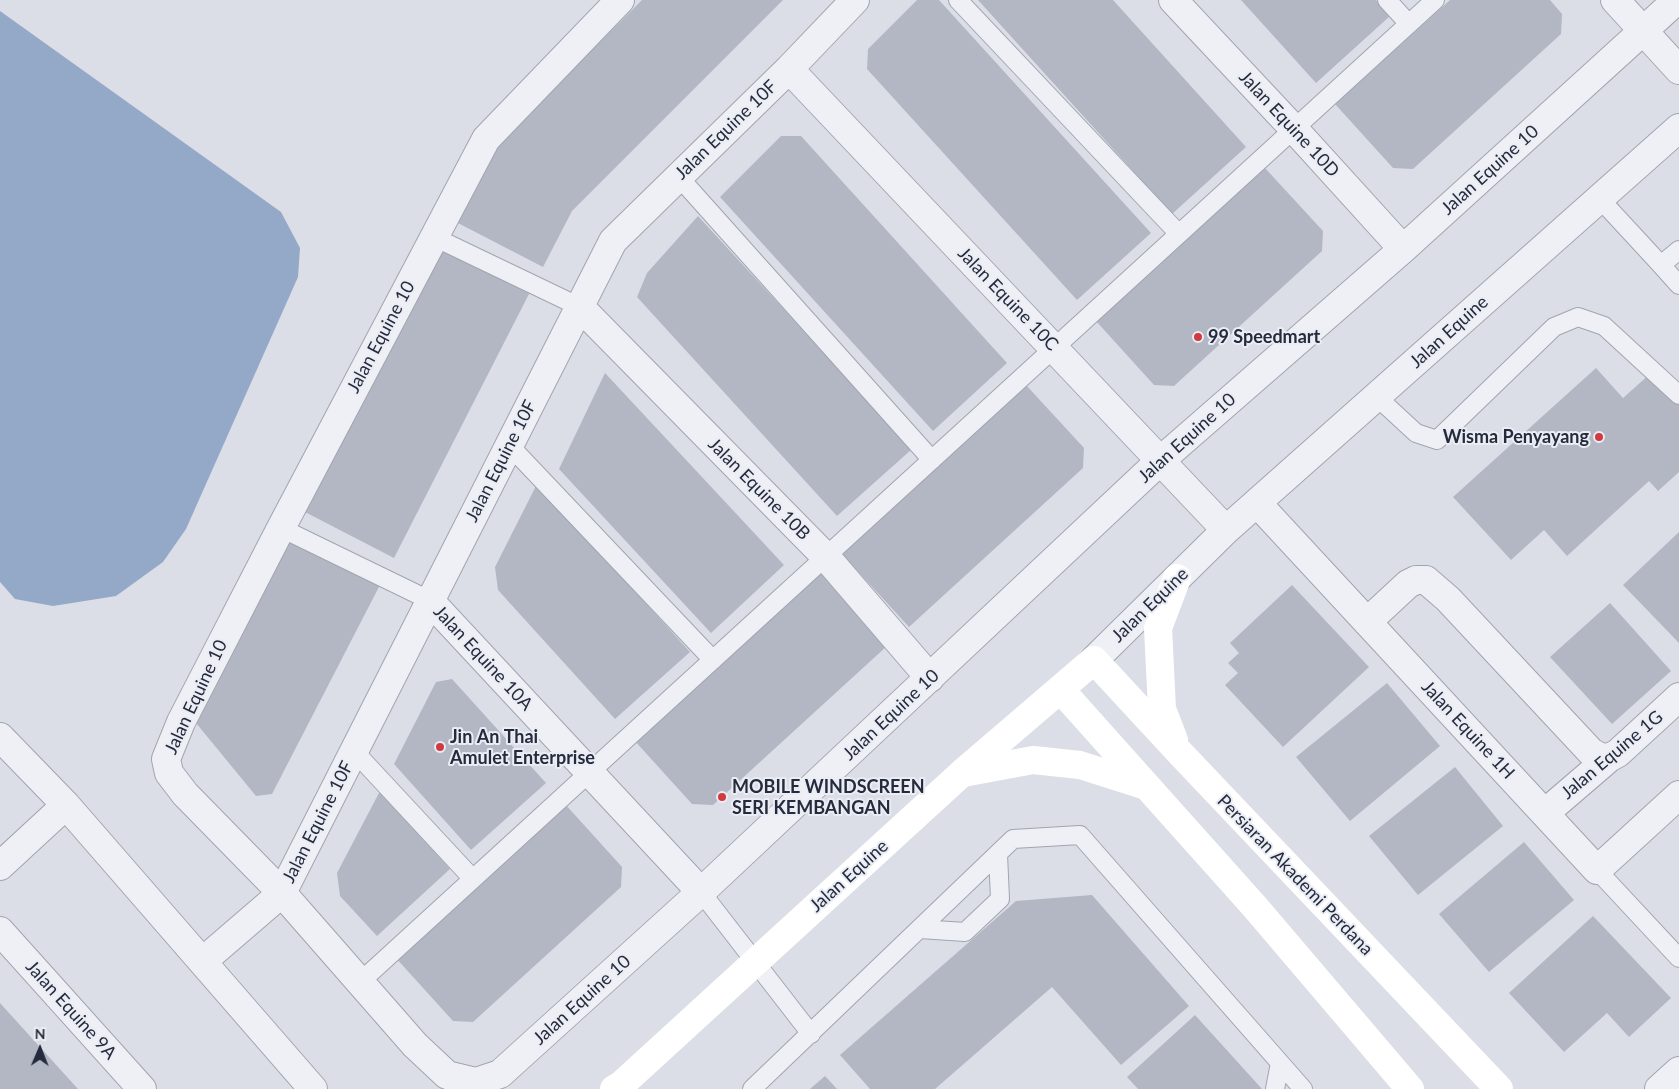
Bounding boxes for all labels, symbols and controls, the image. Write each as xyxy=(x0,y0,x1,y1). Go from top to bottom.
street label: Jalan Equine 10D xyxy=(1234,66,1344,182)
street label: Jalan Equine 10F xyxy=(670,76,782,184)
street label: Jalan Equine 10 xyxy=(1437,121,1543,219)
street label: Jalan Equine 10C xyxy=(953,243,1063,355)
street label: Jalan Equine 10 xyxy=(342,277,420,397)
street label: Jalan Equine xyxy=(1405,291,1493,373)
place label: 99 Speedmart xyxy=(1208,326,1320,348)
marker: 99 Speedmart xyxy=(1192,331,1204,343)
street label: Jalan Equine 10 xyxy=(1134,389,1240,487)
street label: Jalan Equine 10F xyxy=(461,397,541,525)
place label: Wisma Penyayang xyxy=(1443,426,1589,448)
marker: Wisma Penyayang xyxy=(1593,431,1605,443)
street label: Jalan Equine 10B xyxy=(704,434,814,544)
street label: Jalan Equine xyxy=(1107,563,1193,647)
street label: Jalan Equine 10A xyxy=(429,601,537,715)
street label: Jalan Equine 10 xyxy=(160,636,232,758)
street label: Jalan Equine 10 xyxy=(838,665,944,765)
street label: Jalan Equine 1H xyxy=(1417,676,1519,784)
street label: Jalan Equine 1G xyxy=(1557,706,1667,804)
place label: Jin An Thai Amulet Enterprise xyxy=(450,726,595,769)
marker: Jin An Thai Amulet Enterprise xyxy=(434,741,446,753)
street label: Jalan Equine 10F xyxy=(278,758,358,886)
place label: MOBILE WINDSCREEN SERI KEMBANGAN xyxy=(732,776,925,819)
street label: Persiaran Akademi Perdana xyxy=(1213,790,1377,960)
marker: MOBILE WINDSCREEN SERI KEMBANGAN xyxy=(716,791,728,803)
street label: Jalan Equine xyxy=(805,835,893,917)
street label: Jalan Equine 10 xyxy=(529,951,635,1049)
street label: Jalan Equine 9A xyxy=(21,956,121,1064)
north arrow xyxy=(15,1024,65,1074)
text: N xyxy=(35,1025,46,1042)

